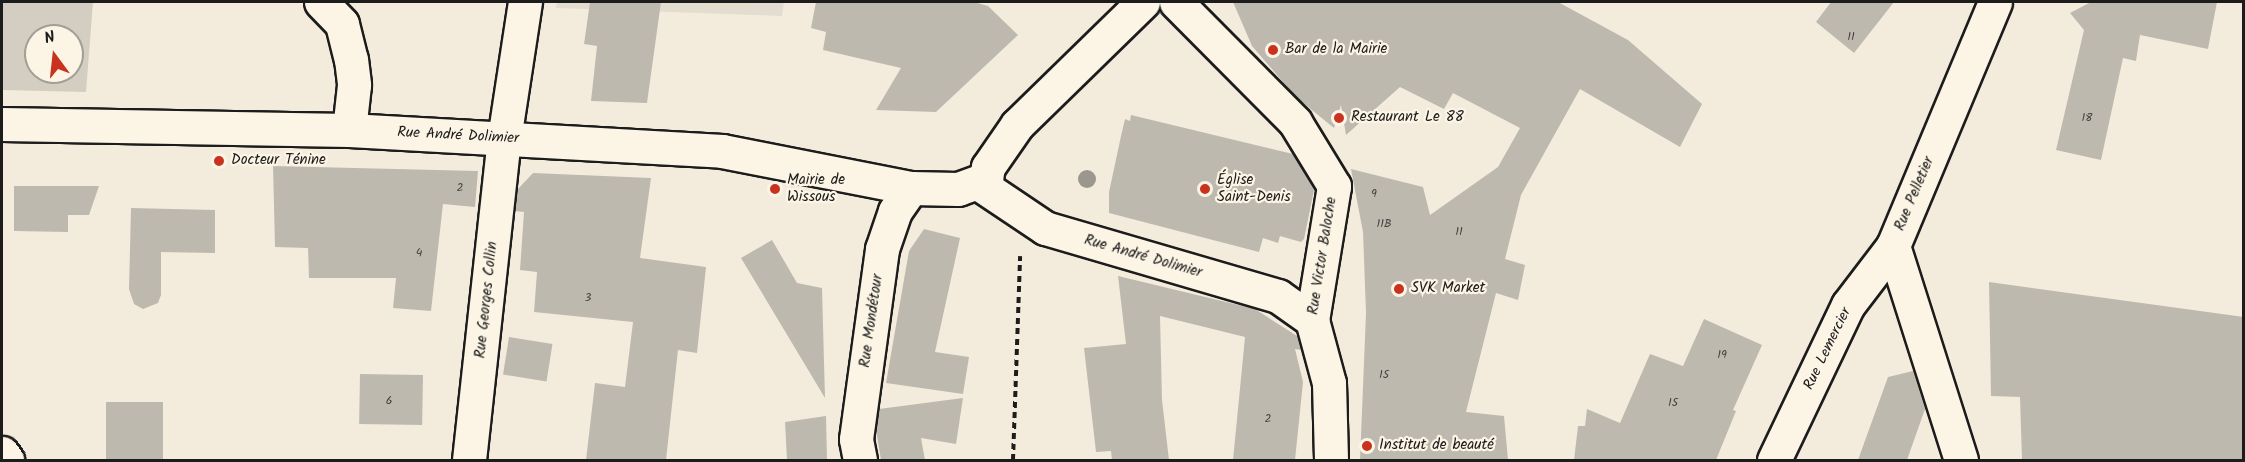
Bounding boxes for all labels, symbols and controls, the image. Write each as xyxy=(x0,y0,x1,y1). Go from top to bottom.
north arrow xyxy=(24,24,84,84)
text: N xyxy=(42,25,58,51)
house number: 11 xyxy=(1847,30,1855,44)
place label: Bar de la Mairie xyxy=(1285,41,1387,59)
marker: Bar de la Mairie xyxy=(1266,43,1280,57)
place label: Restaurant Le 88 xyxy=(1351,109,1464,127)
marker: Restaurant Le 88 xyxy=(1332,111,1346,125)
house number: 18 xyxy=(2082,111,2092,125)
street label: Rue André Dolimier xyxy=(397,124,519,148)
place label: Docteur Ténine xyxy=(231,152,326,170)
marker: Docteur Ténine xyxy=(212,154,226,168)
street label: Rue Pelletier xyxy=(1891,154,1939,234)
place label: Mairie de Wissous xyxy=(787,171,845,206)
place label: Église Saint-Denis xyxy=(1217,171,1291,206)
house number: 2 xyxy=(457,181,463,195)
marker: Mairie de Wissous xyxy=(768,182,782,196)
marker: Église Saint-Denis xyxy=(1198,182,1212,196)
house number: 9 xyxy=(1371,187,1377,201)
street label: Rue Victor Baloche xyxy=(1305,196,1341,316)
house number: 11B xyxy=(1376,217,1392,231)
house number: 11 xyxy=(1455,225,1463,239)
street label: Rue André Dolimier xyxy=(1082,232,1204,282)
street label: Rue Georges Collin xyxy=(472,241,502,359)
house number: 4 xyxy=(416,246,422,260)
street label: Rue Mondétour xyxy=(857,273,887,369)
place label: SVK Market xyxy=(1411,280,1485,298)
marker: SVK Market xyxy=(1392,282,1406,296)
house number: 3 xyxy=(585,291,591,305)
street label: Rue Lemercier xyxy=(1800,305,1856,393)
house number: 19 xyxy=(1717,348,1727,362)
house number: 15 xyxy=(1379,368,1389,382)
house number: 6 xyxy=(386,394,392,408)
house number: 15 xyxy=(1668,396,1678,410)
house number: 2 xyxy=(1265,412,1271,426)
place label: Institut de beauté xyxy=(1379,437,1494,455)
marker: Institut de beauté xyxy=(1360,439,1374,453)

